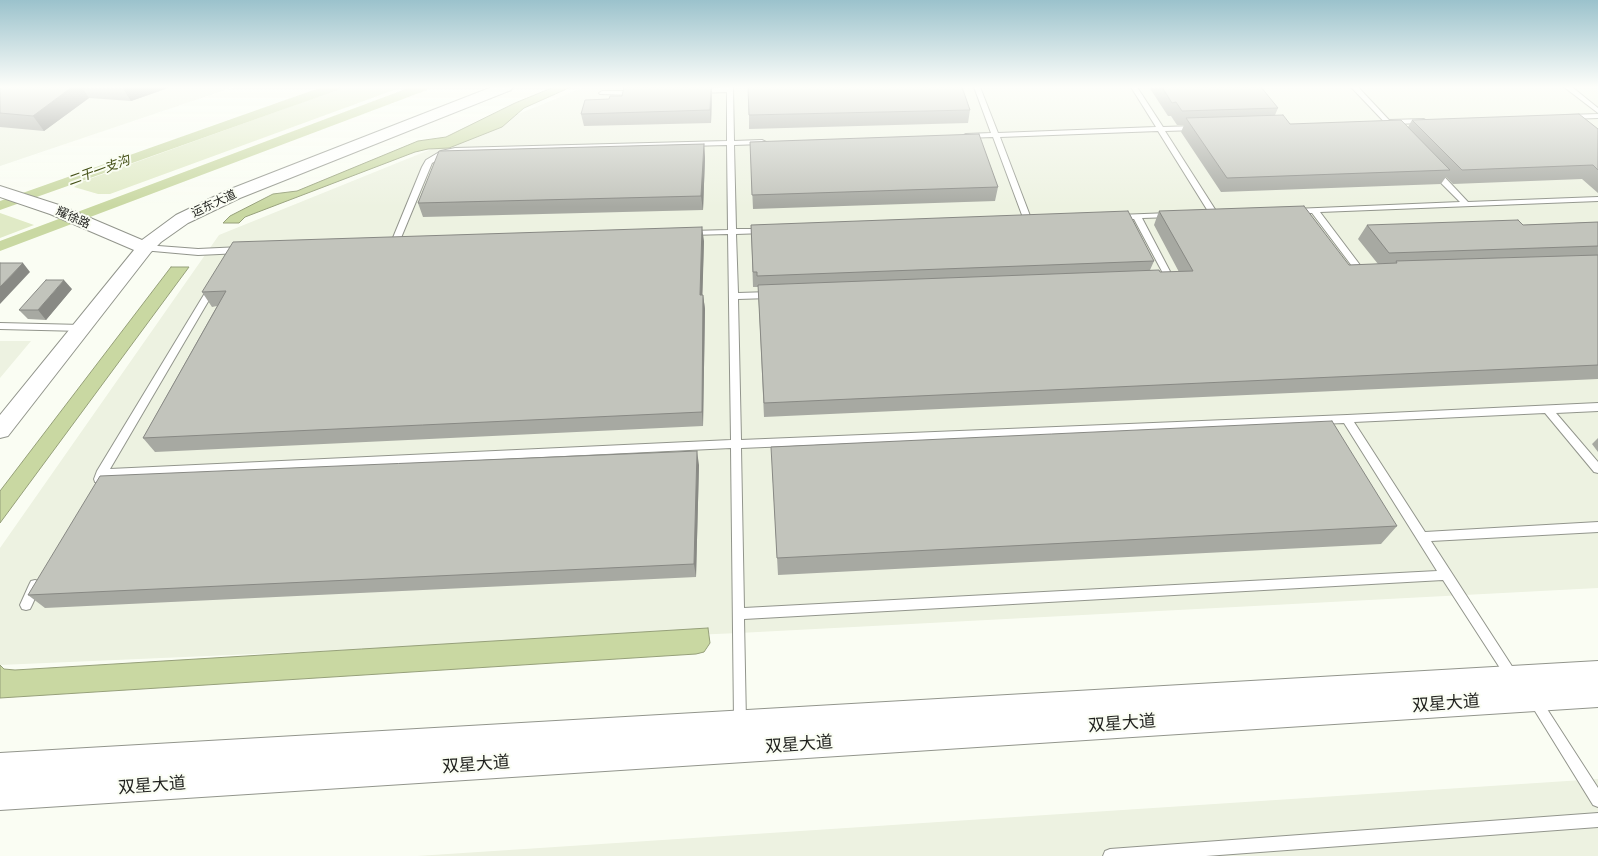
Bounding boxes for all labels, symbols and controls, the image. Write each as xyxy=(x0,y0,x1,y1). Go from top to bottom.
water label: 二干一支沟 xyxy=(66,153,132,189)
street label: 运东大道 xyxy=(189,187,239,221)
street label: 耀徐路 xyxy=(54,204,92,232)
street label: 双星大道 xyxy=(1411,691,1481,717)
street label: 双星大道 xyxy=(1087,711,1157,737)
street label: 双星大道 xyxy=(764,732,834,758)
street label: 双星大道 xyxy=(441,752,511,778)
street label: 双星大道 xyxy=(117,773,187,799)

